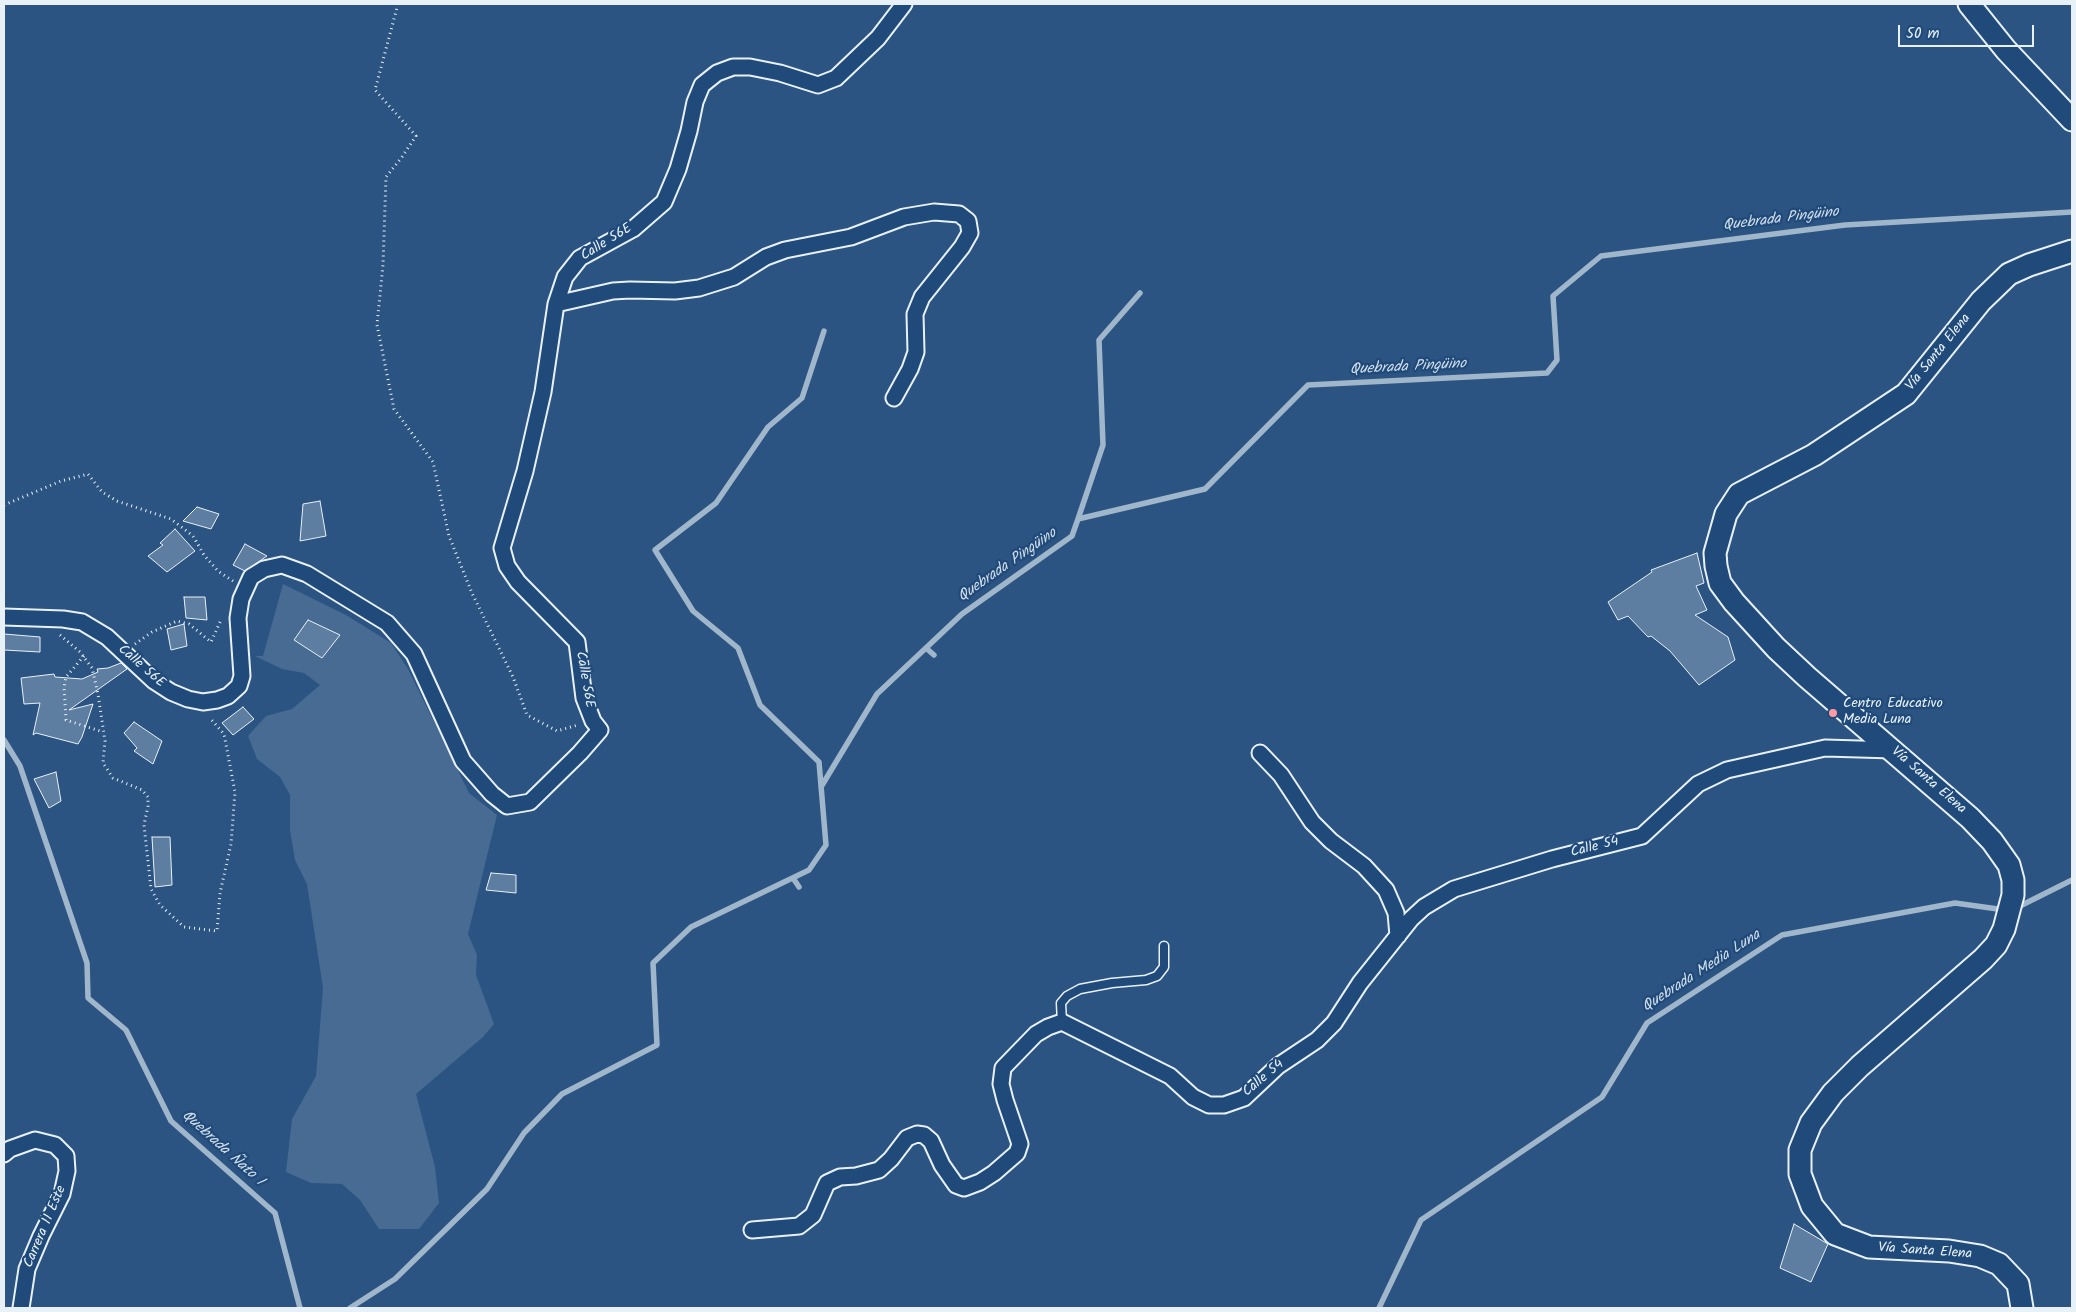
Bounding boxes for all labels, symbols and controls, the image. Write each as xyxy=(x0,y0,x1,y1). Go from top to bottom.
scale bar xyxy=(1901,15,2037,47)
text: 50 m xyxy=(1906,22,1940,46)
water label: Quebrada Pingüino xyxy=(1722,204,1840,236)
street label: Calle 56E xyxy=(578,221,636,265)
street label: Vía Santa Elena xyxy=(1903,311,1975,395)
water label: Quebrada Pingüino xyxy=(1349,356,1467,380)
water label: Quebrada Pingüino xyxy=(955,525,1061,607)
street label: Calle 56E xyxy=(114,642,168,692)
street label: Calle 56E xyxy=(571,650,597,710)
place label: Centro Educativo Media Luna xyxy=(1843,697,1943,730)
marker: Centro Educativo Media Luna xyxy=(1827,707,1839,719)
street label: Vía Santa Elena xyxy=(1887,744,1969,818)
street label: Calle 54 xyxy=(1569,834,1621,862)
water label: Quebrada Media Luna xyxy=(1640,927,1764,1017)
street label: Calle 54 xyxy=(1240,1057,1288,1101)
water label: Quebrada Ñato 1 xyxy=(177,1107,267,1191)
street label: Carrera 11 Este xyxy=(21,1183,71,1271)
street label: Vía Santa Elena xyxy=(1878,1240,1972,1264)

